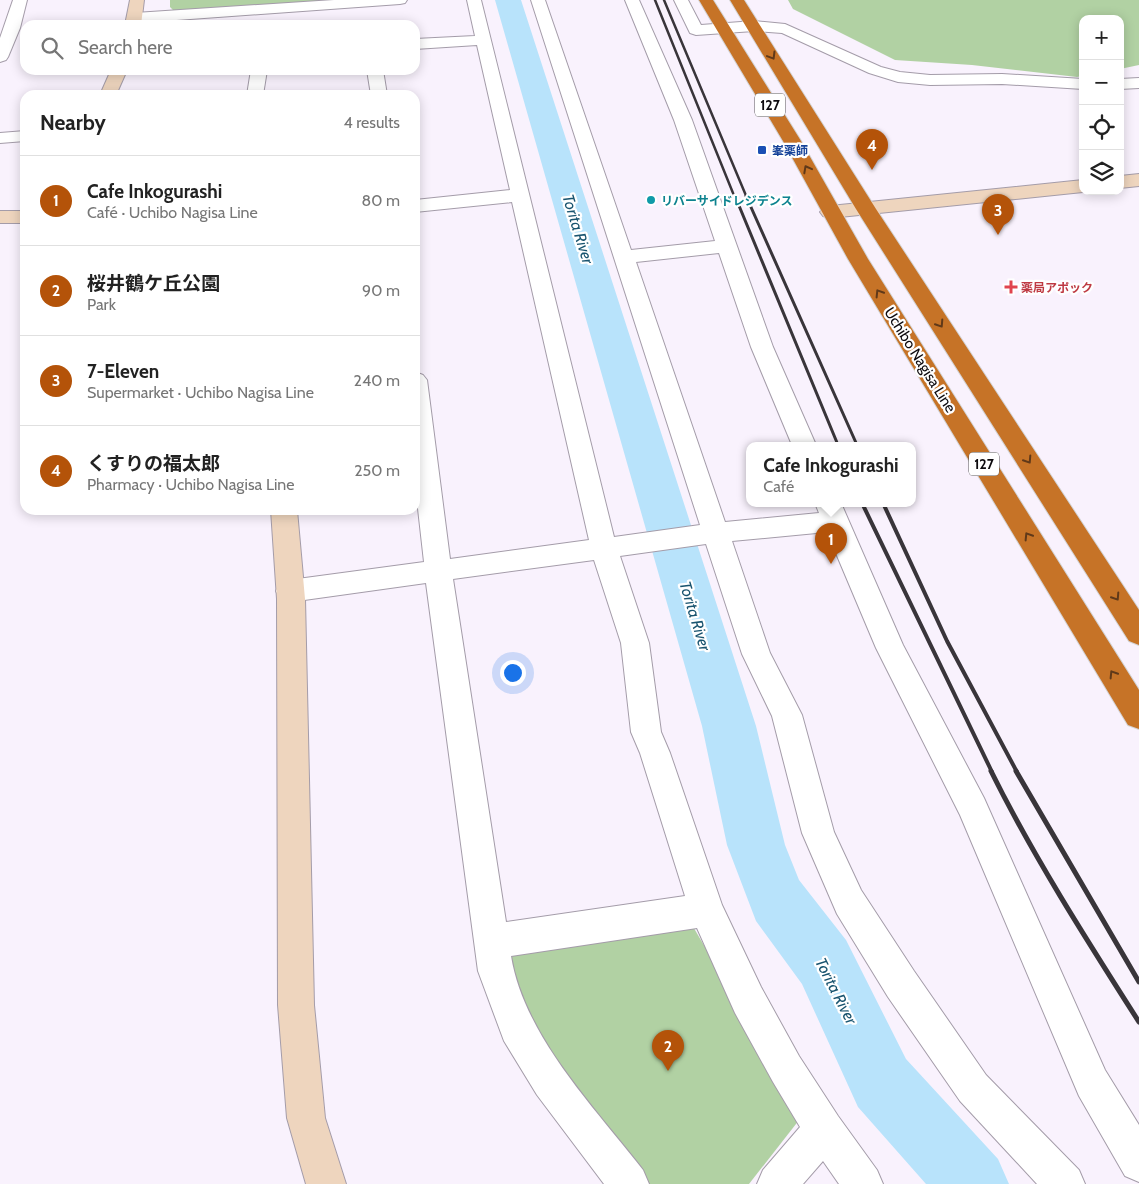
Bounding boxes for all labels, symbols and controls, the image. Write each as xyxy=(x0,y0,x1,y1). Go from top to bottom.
map controls xyxy=(1079,15,1124,195)
button: + xyxy=(1079,15,1124,60)
search box xyxy=(20,20,420,75)
icon: search xyxy=(38,34,66,62)
text: Search here xyxy=(78,36,172,59)
one-way arrow xyxy=(766,50,776,59)
button: − xyxy=(1079,60,1124,105)
road number: 127 xyxy=(755,94,785,116)
button: locate xyxy=(1079,105,1124,150)
text: Nearby xyxy=(40,110,106,135)
text: 4 results xyxy=(343,113,400,132)
pin: 4 xyxy=(856,129,888,170)
place label: 峯薬師 xyxy=(772,143,808,158)
marker: 峯薬師 xyxy=(756,144,768,156)
button: layers xyxy=(1079,150,1124,195)
one-way arrow xyxy=(804,166,814,175)
text: Cafe Inkogurashi xyxy=(87,180,222,203)
text: 1 xyxy=(53,191,59,210)
text: 80 m xyxy=(362,191,400,210)
water label: Torita River xyxy=(558,192,598,267)
place label: リバーサイドレジデンス xyxy=(661,193,793,208)
marker: リバーサイドレジデンス xyxy=(645,194,657,206)
pin: 3 xyxy=(982,194,1014,235)
text: Café · Uchibo Nagisa Line xyxy=(87,203,258,222)
text: 桜井鶴ケ丘公園 xyxy=(87,272,220,295)
place label: 薬局アポック xyxy=(1021,280,1093,295)
text: 2 xyxy=(52,281,60,300)
text: 90 m xyxy=(362,281,400,300)
marker: 薬局アポック xyxy=(1005,281,1017,293)
one-way arrow xyxy=(876,290,886,299)
text: Park xyxy=(87,295,116,314)
street label: Uchibo Nagisa Line xyxy=(880,304,960,416)
one-way arrow xyxy=(934,318,943,327)
text: 7-Eleven xyxy=(87,360,159,383)
text: 3 xyxy=(52,371,60,390)
text: 240 m xyxy=(354,371,400,390)
text: Supermarket · Uchibo Nagisa Line xyxy=(87,383,314,402)
popup xyxy=(746,442,916,507)
text: くすりの福太郎 xyxy=(87,452,220,475)
road number: 127 xyxy=(969,452,999,476)
text: Cafe Inkogurashi xyxy=(763,454,899,477)
one-way arrow xyxy=(1022,455,1031,464)
text: 4 xyxy=(51,461,61,480)
text: 250 m xyxy=(354,461,400,480)
text: Pharmacy · Uchibo Nagisa Line xyxy=(87,475,294,494)
text: Café xyxy=(763,477,794,496)
pin: 1 xyxy=(815,523,847,564)
one-way arrow xyxy=(1025,532,1035,541)
water label: Torita River xyxy=(675,579,715,654)
one-way arrow xyxy=(1110,591,1119,601)
your location xyxy=(500,660,526,686)
one-way arrow xyxy=(1110,671,1120,680)
water label: Torita River xyxy=(811,955,861,1028)
pin: 2 xyxy=(652,1030,684,1071)

